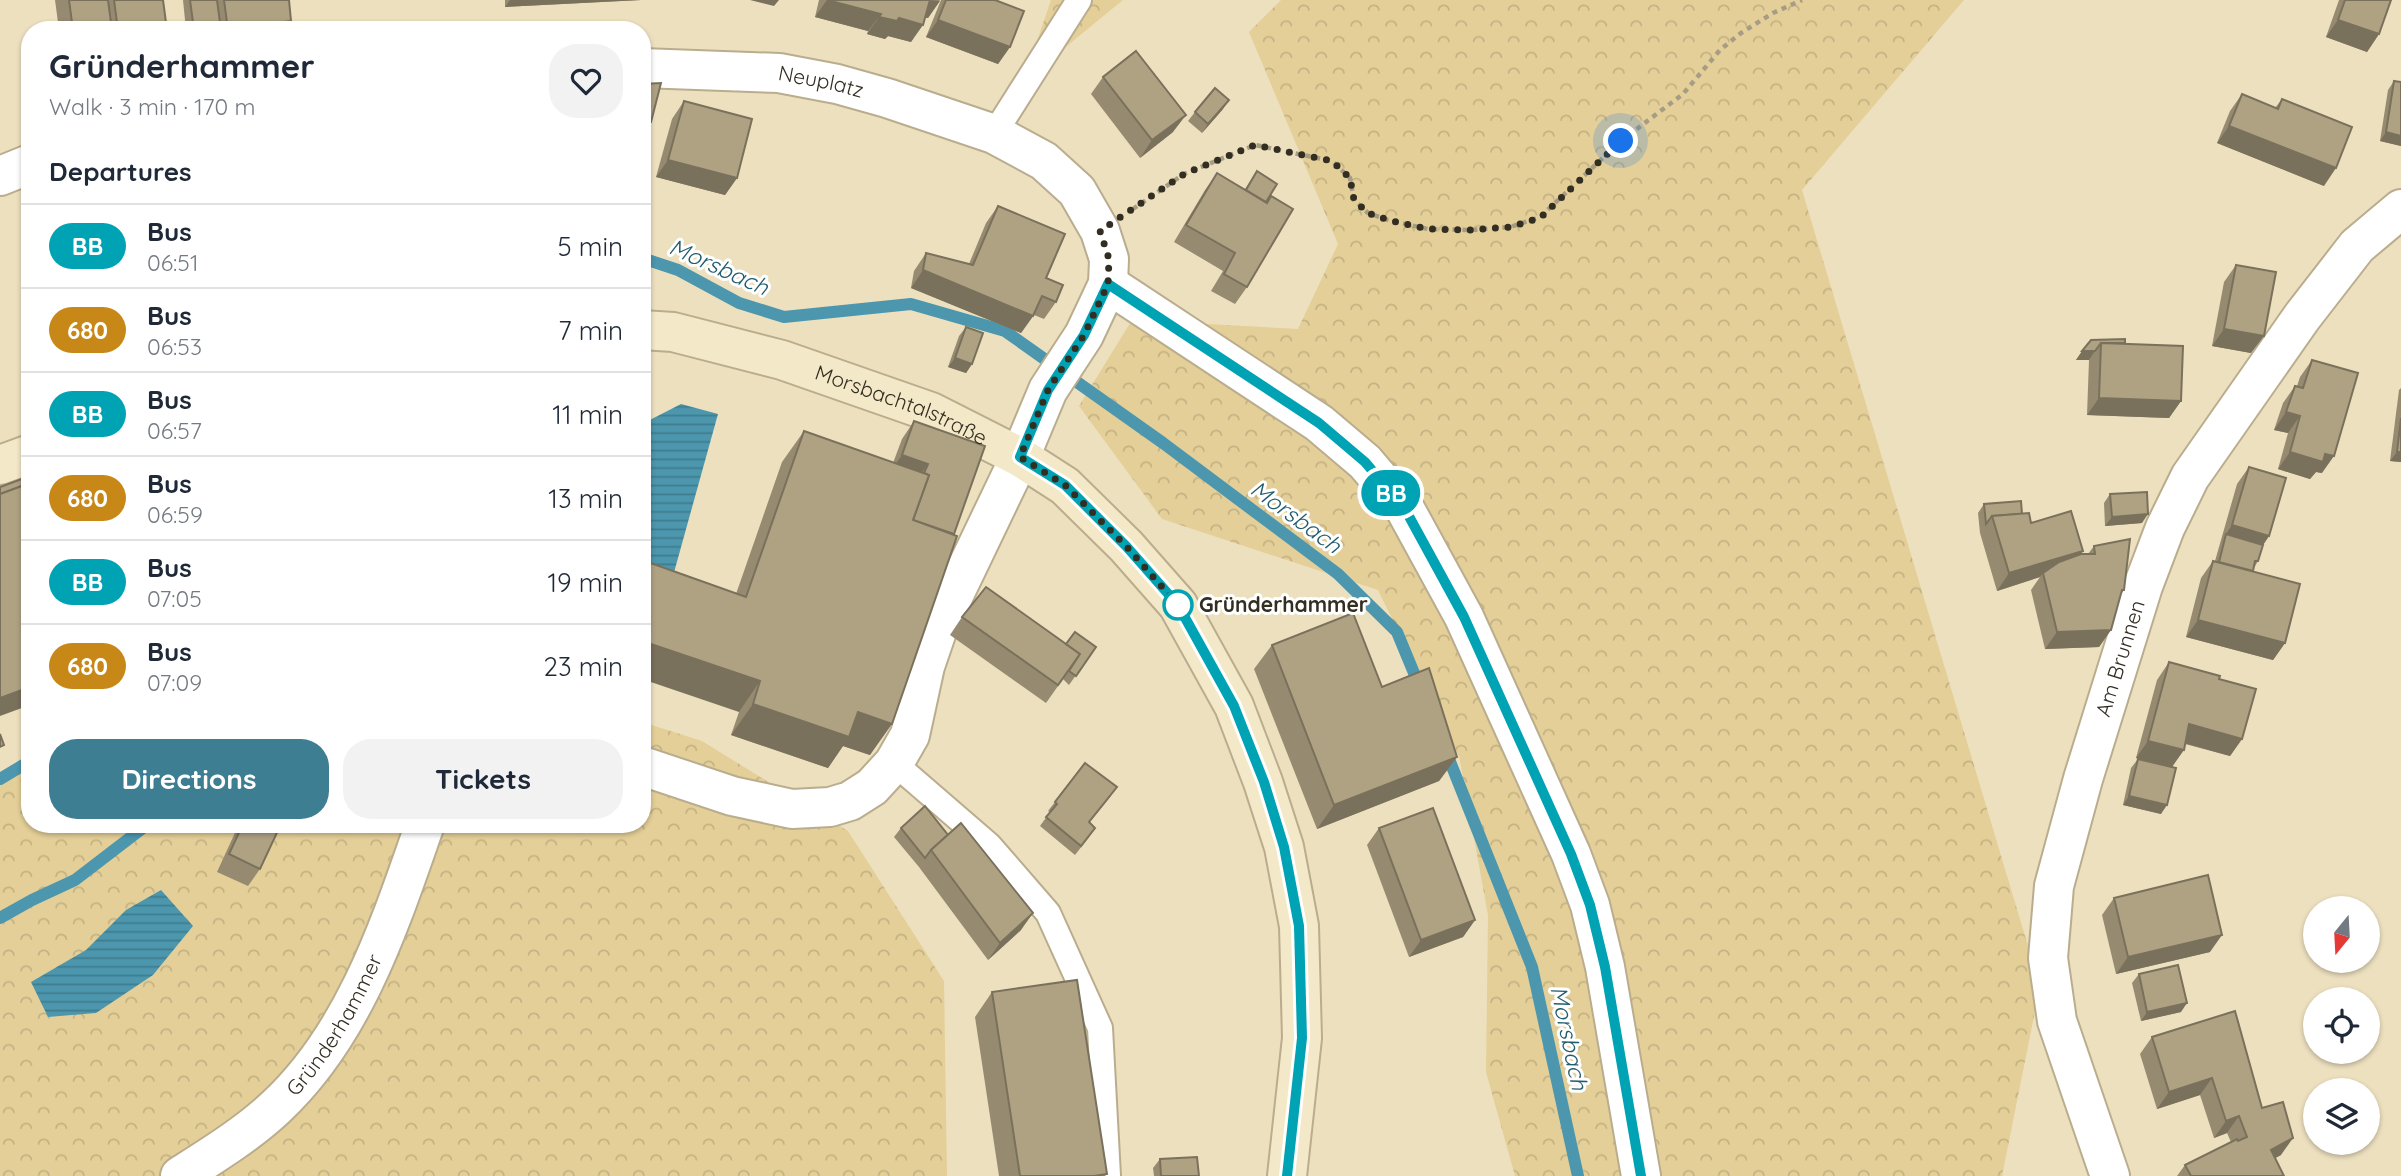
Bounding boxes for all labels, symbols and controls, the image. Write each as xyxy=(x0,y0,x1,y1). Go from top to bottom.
button: heart xyxy=(549,44,623,118)
text: Gründerhammer xyxy=(49,45,315,86)
street label: Neuplatz xyxy=(776,59,867,103)
text: Walk · 3 min · 170 m xyxy=(49,92,255,121)
your location xyxy=(1603,123,1638,158)
text: Departures xyxy=(49,155,192,188)
text: Bus xyxy=(147,215,192,248)
text: 5 min xyxy=(557,230,623,263)
text: BB xyxy=(72,231,103,261)
water label: Morsbach xyxy=(665,232,774,302)
text: 06:51 xyxy=(147,248,198,277)
text: Bus xyxy=(147,299,192,332)
text: 7 min xyxy=(558,314,623,347)
text: 680 xyxy=(67,315,108,345)
text: 06:53 xyxy=(147,332,202,361)
street label: Morsbachtalstraße xyxy=(812,359,992,450)
text: Bus xyxy=(147,383,192,416)
text: 11 min xyxy=(552,398,623,431)
text: BB xyxy=(72,399,103,429)
text: 06:57 xyxy=(147,416,202,445)
text: Bus xyxy=(147,467,192,500)
line badge: BB xyxy=(1360,470,1422,516)
water label: Morsbach xyxy=(1245,474,1348,560)
text: BB xyxy=(1375,478,1407,508)
text: 13 min xyxy=(548,482,623,515)
text: 680 xyxy=(67,483,108,513)
text: 06:59 xyxy=(147,500,203,529)
text: Bus xyxy=(147,551,192,584)
text: 19 min xyxy=(547,566,623,599)
text: BB xyxy=(72,567,103,597)
text: 07:05 xyxy=(147,584,202,613)
marker: Gründerhammer xyxy=(1163,590,1193,620)
place label: Gründerhammer xyxy=(1199,591,1368,617)
street label: Am Brunnen xyxy=(2089,597,2150,719)
text: Bus xyxy=(147,635,192,668)
text: 23 min xyxy=(544,650,623,683)
text: 680 xyxy=(67,651,108,681)
text: 07:09 xyxy=(147,668,202,697)
button: Directions xyxy=(49,739,329,819)
button: Tickets xyxy=(343,739,623,819)
north arrow xyxy=(2303,896,2380,973)
map controls xyxy=(2303,896,2380,1155)
street label: Gründerhammer xyxy=(280,950,387,1101)
water label: Morsbach xyxy=(1544,983,1595,1093)
button: locate xyxy=(2303,987,2380,1064)
button: layers xyxy=(2303,1078,2380,1155)

